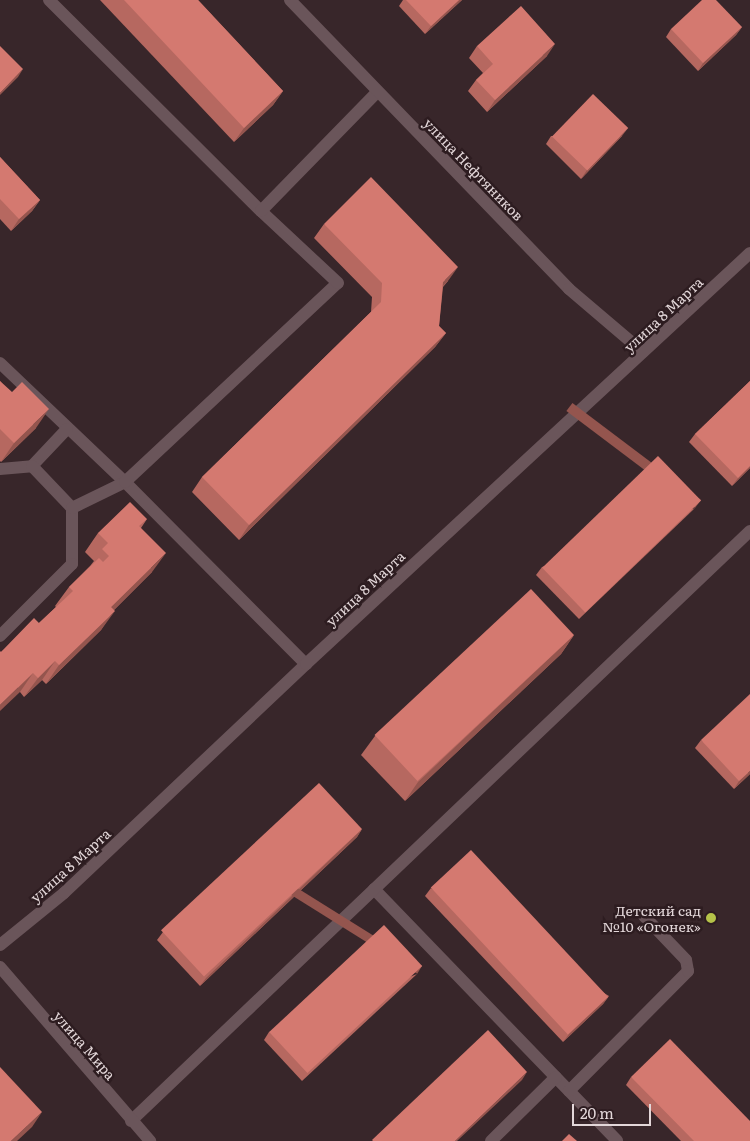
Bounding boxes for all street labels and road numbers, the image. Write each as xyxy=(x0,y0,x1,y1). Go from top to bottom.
street label: улица Нефтяников xyxy=(421,114,527,224)
street label: улица 8 Марта xyxy=(620,273,706,355)
street label: улица 8 Марта xyxy=(322,547,408,629)
street label: улица 8 Марта xyxy=(26,825,114,905)
street label: улица Мира xyxy=(51,1007,119,1083)

